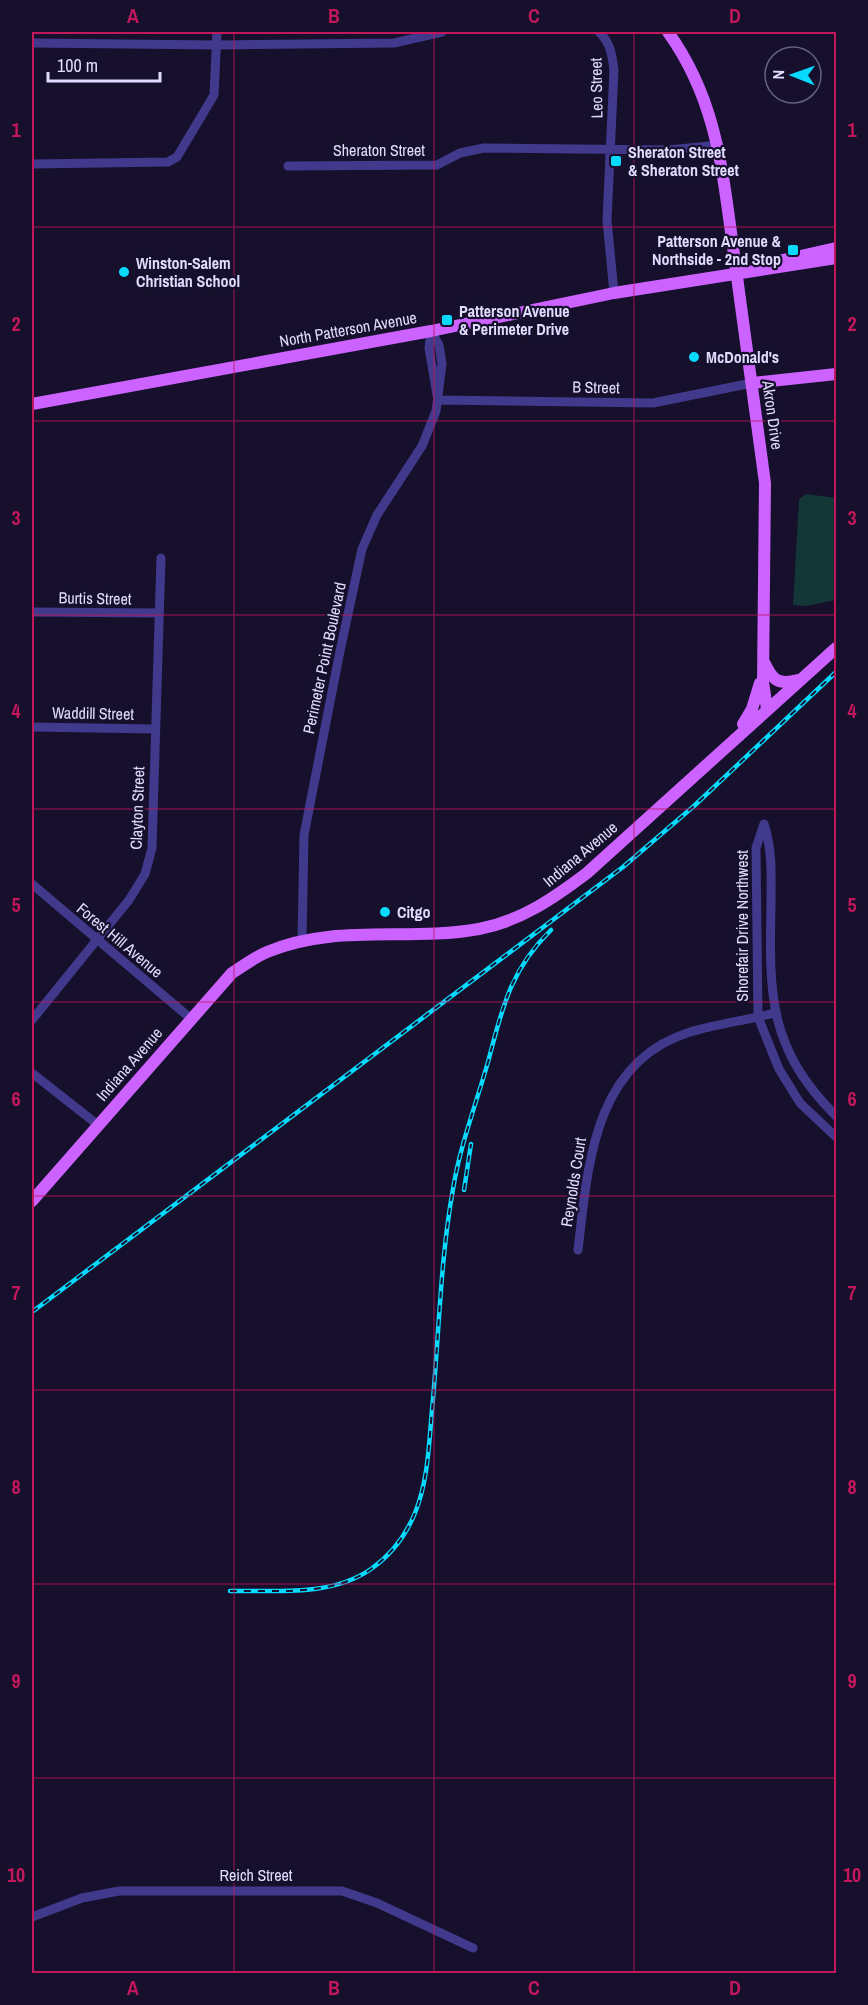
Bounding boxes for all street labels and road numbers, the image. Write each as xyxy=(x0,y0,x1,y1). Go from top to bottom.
street label: Leo Street xyxy=(584,57,608,118)
street label: Sheraton Street xyxy=(333,139,425,161)
street label: North Patterson Avenue xyxy=(278,306,418,352)
street label: B Street xyxy=(572,376,620,398)
street label: Akron Drive xyxy=(757,378,789,451)
street label: Perimeter Point Boulevard xyxy=(297,580,351,736)
street label: Burtis Street xyxy=(58,586,132,610)
street label: Waddill Street xyxy=(52,701,134,725)
street label: Clayton Street xyxy=(125,766,149,850)
street label: Indiana Avenue xyxy=(538,816,622,892)
street label: Shorefair Drive Northwest xyxy=(731,850,753,1002)
street label: Forest Hill Avenue xyxy=(72,897,168,983)
street label: Indiana Avenue xyxy=(91,1022,167,1106)
street label: Reynolds Court xyxy=(555,1135,591,1228)
street label: Reich Street xyxy=(220,1864,293,1886)

